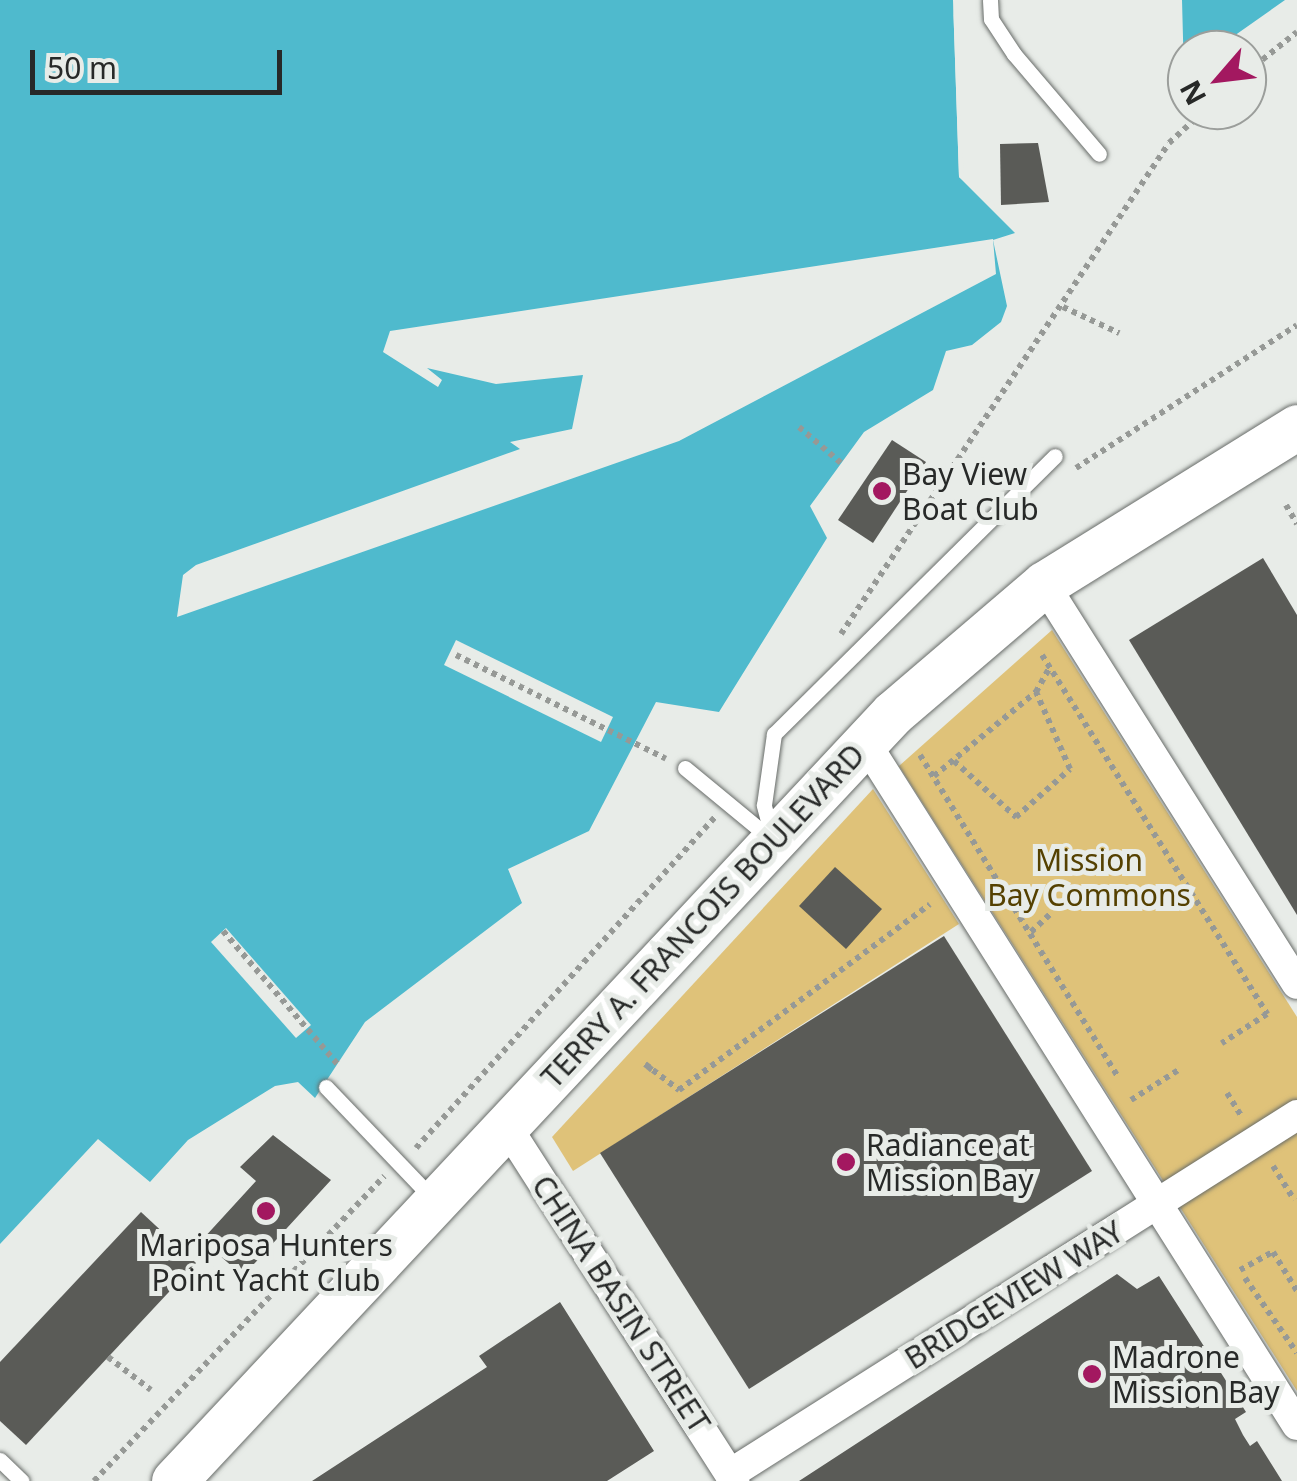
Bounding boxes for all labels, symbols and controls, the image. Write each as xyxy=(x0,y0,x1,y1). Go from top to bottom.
scale bar xyxy=(35,30,288,92)
north arrow xyxy=(1167,30,1267,130)
text: 50 m xyxy=(47,47,117,88)
text: N xyxy=(1170,74,1214,112)
place label: Bay View Boat Club xyxy=(902,456,1039,526)
marker: Bay View Boat Club xyxy=(871,480,893,502)
street label: TERRY A. FRANCOIS BOULEVARD xyxy=(534,737,872,1095)
park label: Mission Bay Commons xyxy=(987,842,1191,912)
place label: Radiance at Mission Bay xyxy=(866,1127,1034,1198)
marker: Radiance at Mission Bay xyxy=(835,1151,857,1173)
street label: CHINA BASIN STREET xyxy=(525,1169,717,1439)
marker: Mariposa Hunters Point Yacht Club xyxy=(255,1200,277,1222)
street label: BRIDGEVIEW WAY xyxy=(898,1213,1130,1377)
place label: Mariposa Hunters Point Yacht Club xyxy=(139,1227,393,1298)
place label: Madrone Mission Bay xyxy=(1112,1339,1280,1410)
marker: Madrone Mission Bay xyxy=(1081,1363,1103,1385)

